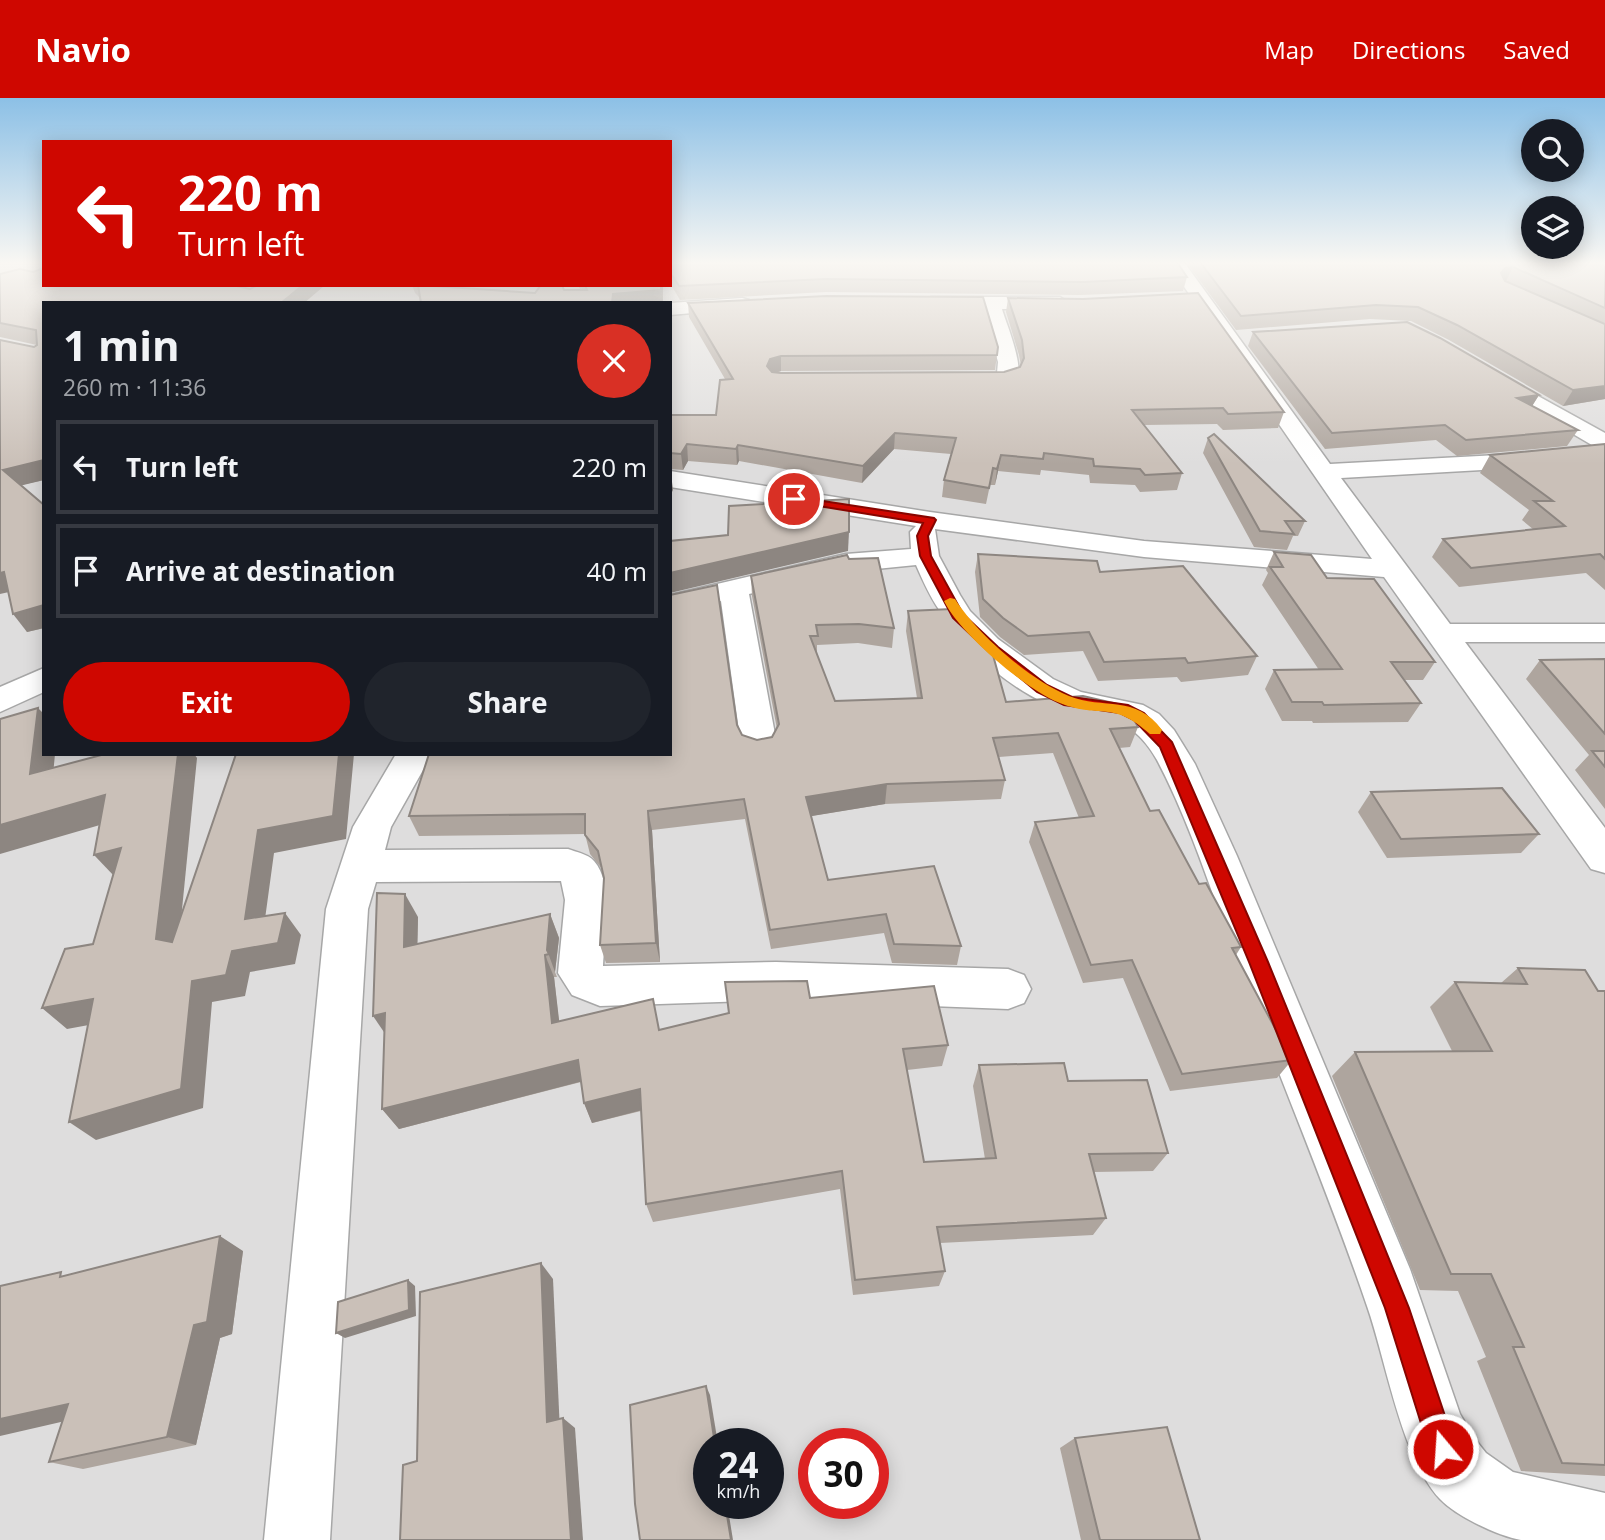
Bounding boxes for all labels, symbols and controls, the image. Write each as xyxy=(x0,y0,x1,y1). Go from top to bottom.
text: Navio xyxy=(35,27,131,72)
text: Map xyxy=(1264,33,1314,66)
text: Directions xyxy=(1352,33,1465,66)
text: Saved xyxy=(1503,33,1570,66)
map controls xyxy=(1521,119,1584,259)
button: search xyxy=(1521,119,1584,182)
text: 220 m xyxy=(178,159,323,225)
icon: left xyxy=(63,168,154,259)
button: layers xyxy=(1521,196,1584,259)
text: Turn left xyxy=(178,222,304,265)
text: 1 min xyxy=(63,316,180,373)
button: close xyxy=(577,324,651,398)
text: 260 m · 11:36 xyxy=(63,371,206,403)
icon: left xyxy=(67,448,105,486)
text: Turn left xyxy=(126,449,238,485)
text: 220 m xyxy=(572,449,647,485)
pin xyxy=(764,469,824,529)
icon: arrive xyxy=(775,480,813,518)
icon: arrive xyxy=(67,552,105,590)
text: Arrive at destination xyxy=(126,553,395,589)
text: 40 m xyxy=(586,553,647,589)
button: Exit xyxy=(63,662,350,742)
button: Share xyxy=(364,662,651,742)
position arrow xyxy=(1406,1412,1480,1486)
speed limit sign: 30 xyxy=(798,1428,889,1519)
text: 24 xyxy=(718,1441,759,1488)
text: km/h xyxy=(717,1479,760,1503)

